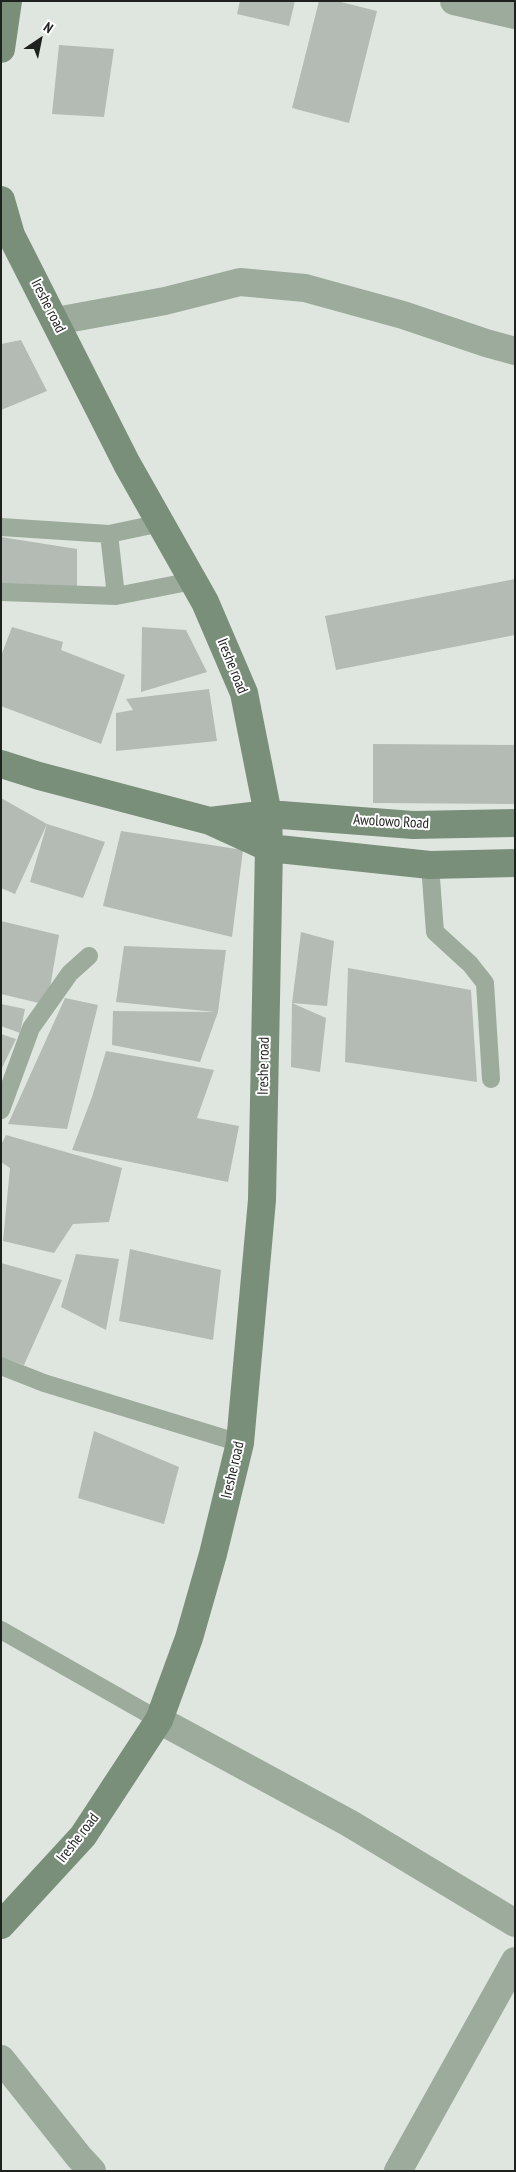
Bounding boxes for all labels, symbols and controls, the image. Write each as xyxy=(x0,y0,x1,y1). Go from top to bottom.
north arrow xyxy=(15,15,65,65)
text: N xyxy=(40,18,57,37)
street label: Ireshe road xyxy=(27,276,69,336)
street label: Ireshe road xyxy=(213,636,251,696)
street label: Awolowo Road xyxy=(353,811,429,833)
street label: Ireshe road xyxy=(254,1037,274,1095)
street label: Ireshe road xyxy=(218,1440,248,1500)
street label: Ireshe road xyxy=(53,1810,103,1866)

